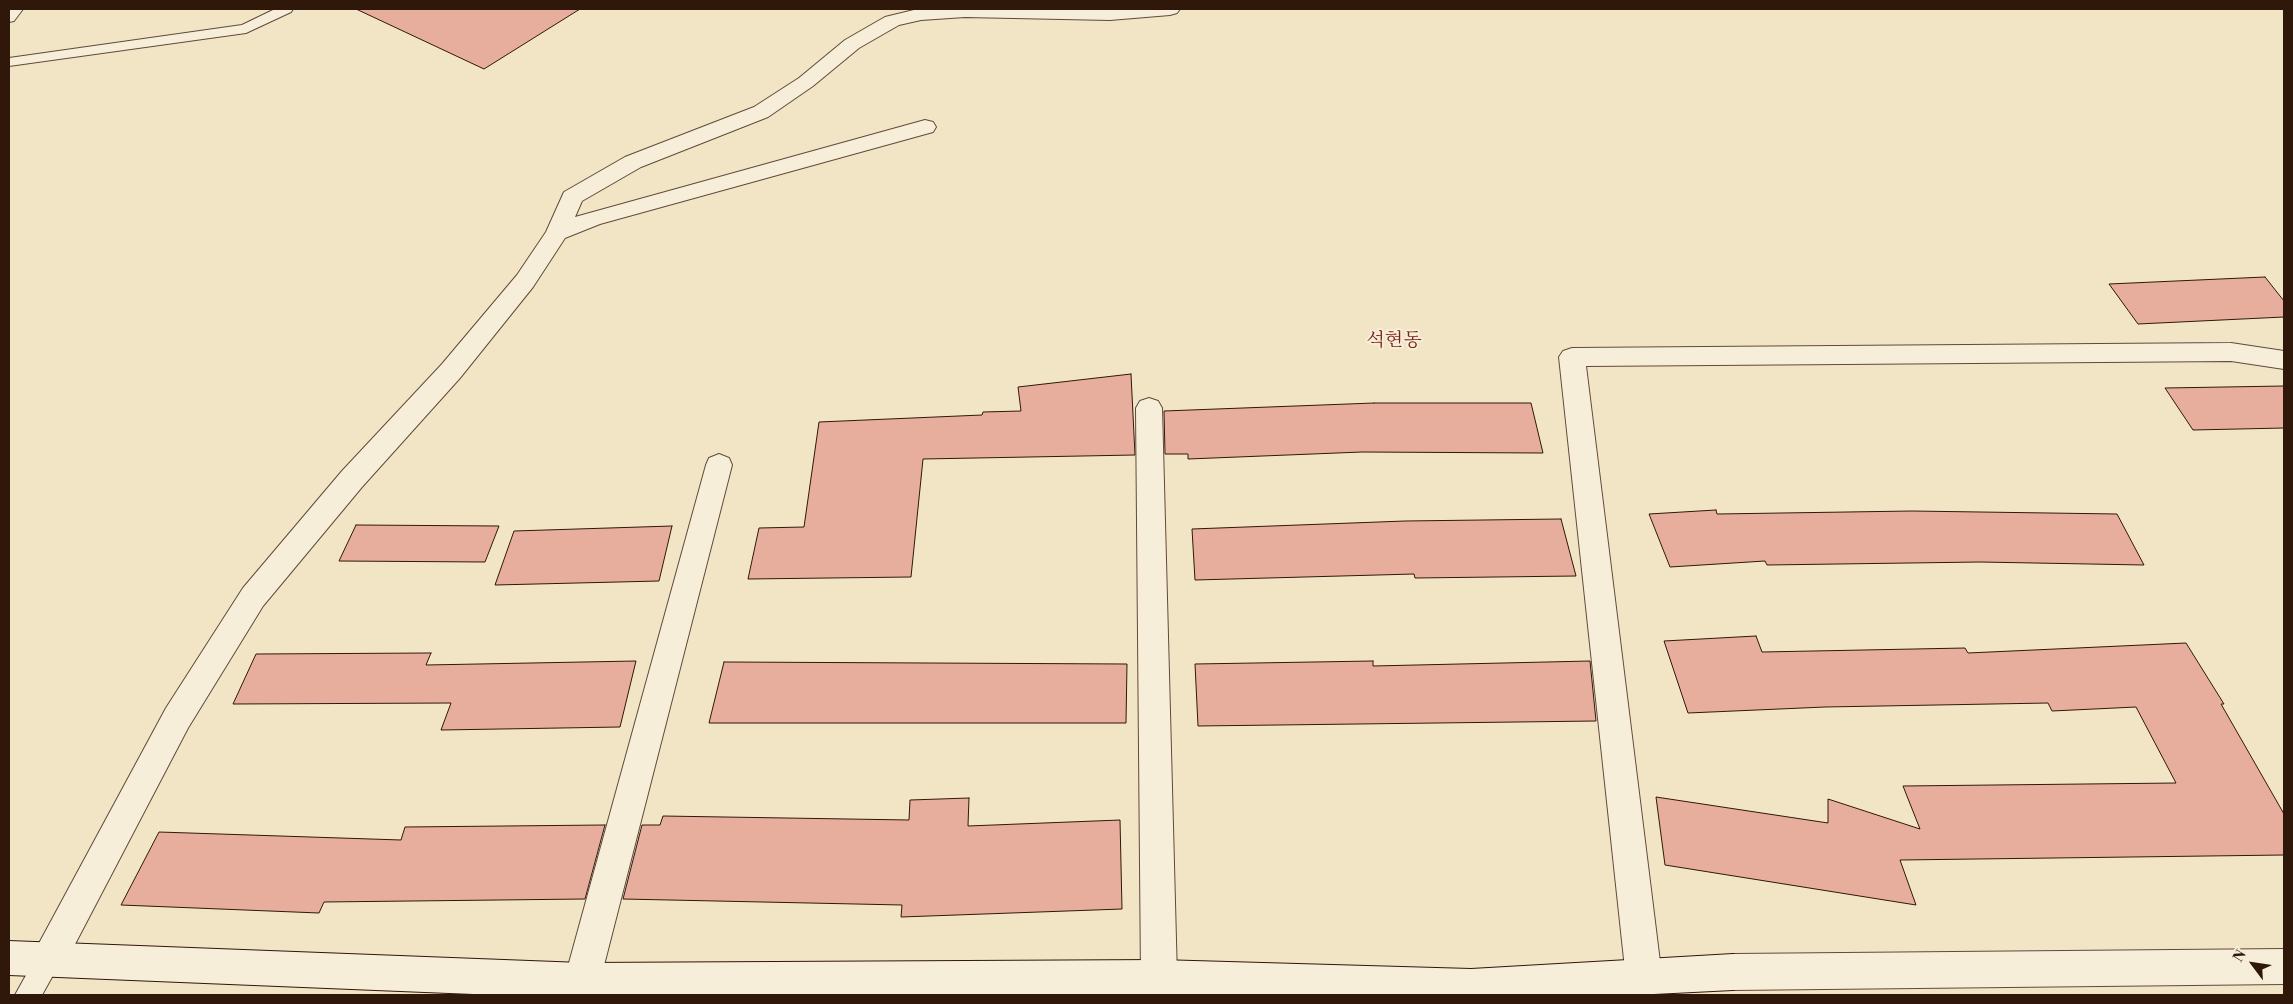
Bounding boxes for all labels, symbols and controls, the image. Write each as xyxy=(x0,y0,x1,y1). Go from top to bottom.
district label: 석현동 xyxy=(1366,330,1422,352)
north arrow xyxy=(2228,939,2278,989)
text: N xyxy=(2230,947,2251,966)

